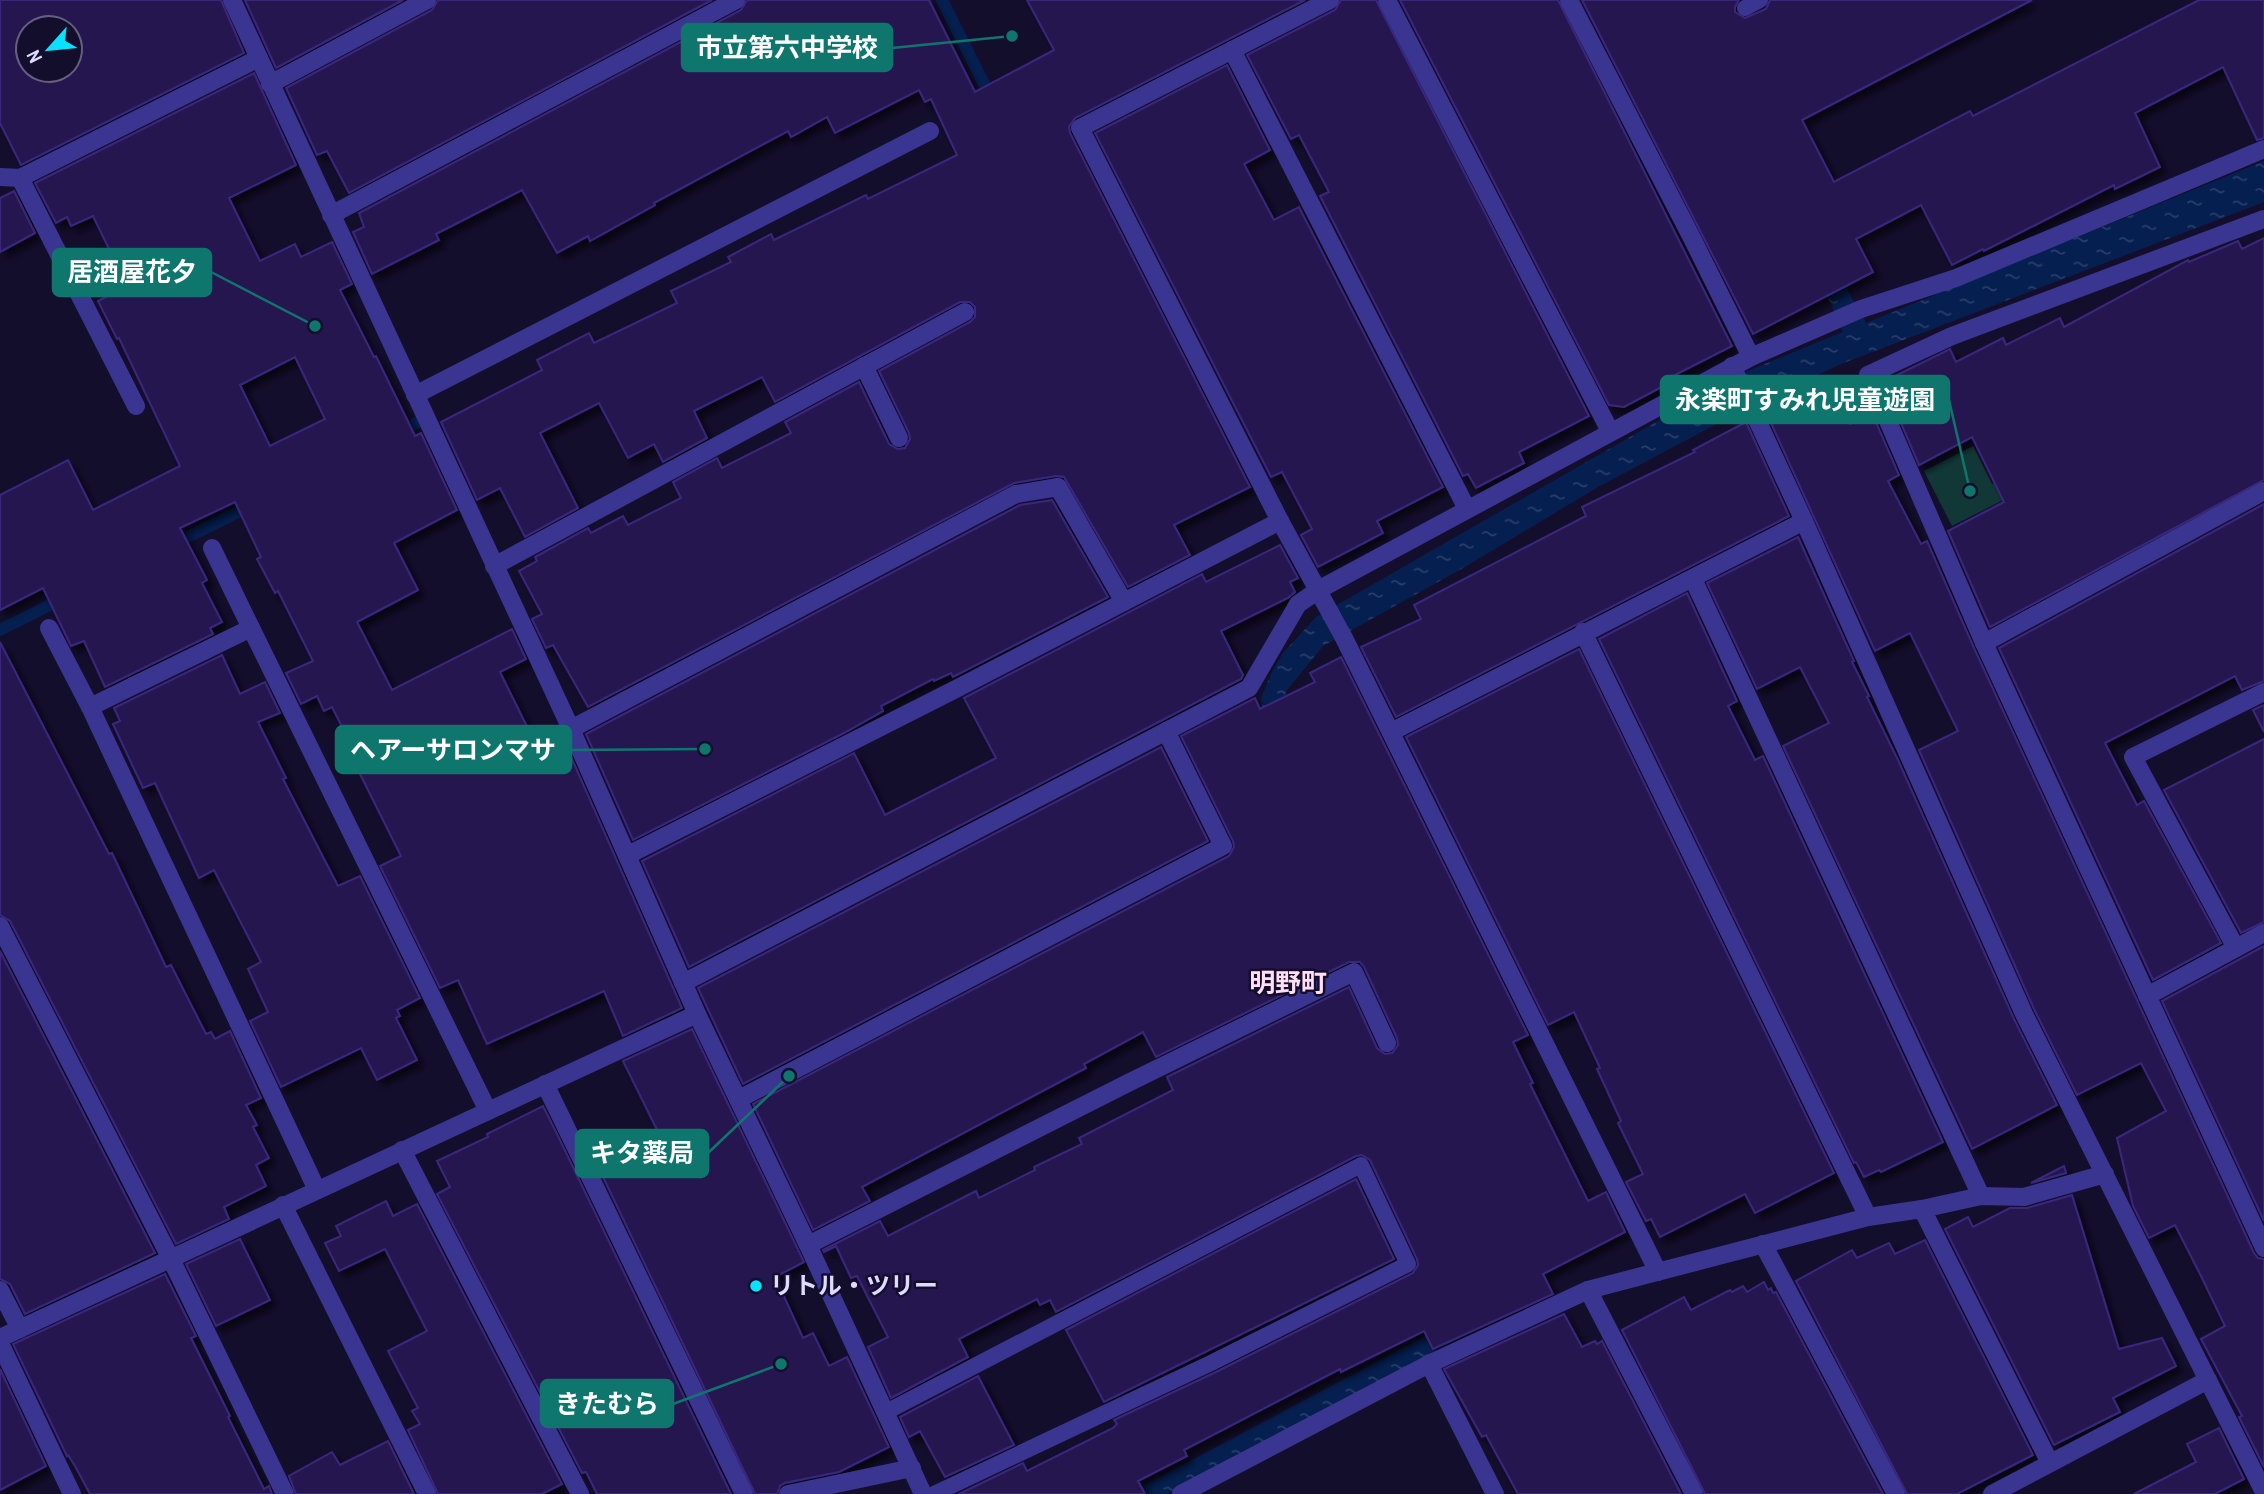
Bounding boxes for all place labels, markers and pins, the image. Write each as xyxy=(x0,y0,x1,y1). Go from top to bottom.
callout: 市立第六中学校 xyxy=(682,24,892,71)
callout: 居酒屋花夕 xyxy=(53,249,211,296)
callout: 永楽町すみれ児童遊園 xyxy=(1661,376,1949,423)
callout: ヘアーサロンマサ xyxy=(336,726,571,773)
callout: キタ薬局 xyxy=(576,1130,708,1177)
place label: リトル・ツリー xyxy=(770,1269,938,1301)
marker: リトル・ツリー xyxy=(748,1278,764,1294)
callout: きたむら xyxy=(541,1380,673,1427)

